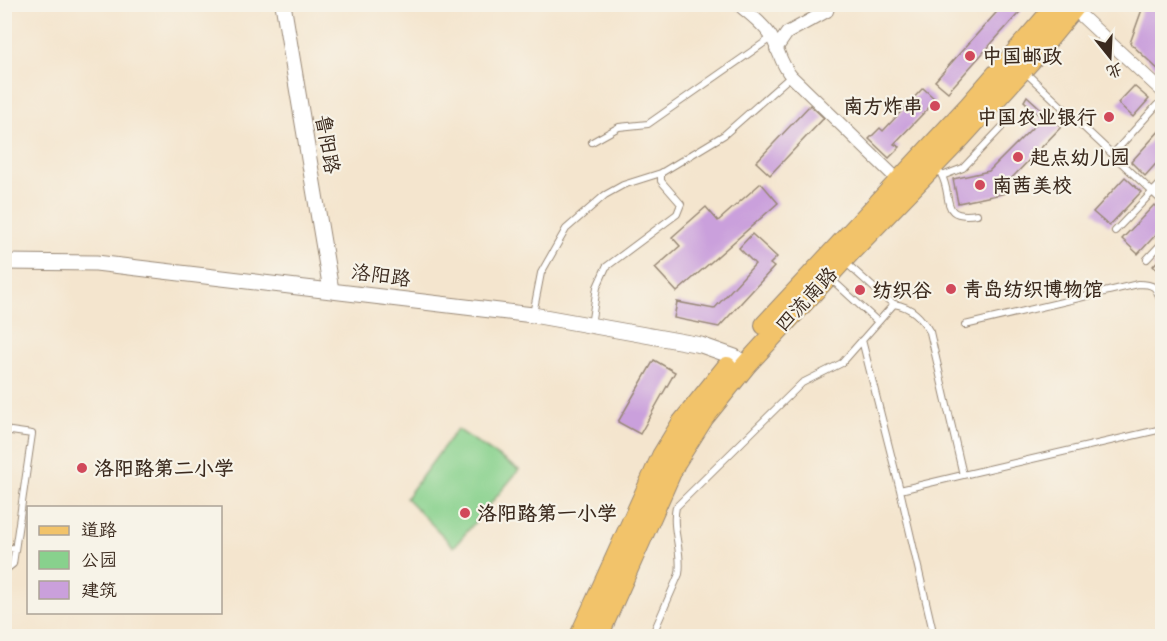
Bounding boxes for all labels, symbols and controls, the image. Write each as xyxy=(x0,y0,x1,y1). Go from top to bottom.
north arrow xyxy=(1080,27,1140,87)
place label: 中国邮政 xyxy=(982,45,1062,73)
marker: 中国邮政 xyxy=(963,49,977,63)
text: 北 xyxy=(1103,55,1125,82)
place label: 南方炸串 xyxy=(843,95,923,123)
marker: 南方炸串 xyxy=(928,99,942,113)
place label: 中国农业银行 xyxy=(977,106,1097,134)
marker: 中国农业银行 xyxy=(1102,110,1116,124)
street label: 鲁阳路 xyxy=(306,113,344,177)
place label: 起点幼儿园 xyxy=(1030,146,1130,174)
marker: 起点幼儿园 xyxy=(1011,150,1025,164)
place label: 南茜美校 xyxy=(992,174,1072,202)
marker: 南茜美校 xyxy=(973,178,987,192)
street label: 洛阳路 xyxy=(349,260,413,296)
street label: 四流南路 xyxy=(771,262,846,340)
place label: 青岛纺织博物馆 xyxy=(963,278,1103,306)
place label: 纺织谷 xyxy=(872,279,932,307)
marker: 青岛纺织博物馆 xyxy=(944,282,958,296)
marker: 纺织谷 xyxy=(853,283,867,297)
place label: 洛阳路第二小学 xyxy=(94,457,234,485)
marker: 洛阳路第二小学 xyxy=(75,461,89,475)
place label: 洛阳路第一小学 xyxy=(477,502,617,530)
legend xyxy=(27,506,222,614)
marker: 洛阳路第一小学 xyxy=(458,506,472,520)
text: 道路 xyxy=(81,520,117,545)
text: 公园 xyxy=(81,550,117,575)
text: 建筑 xyxy=(81,580,117,605)

